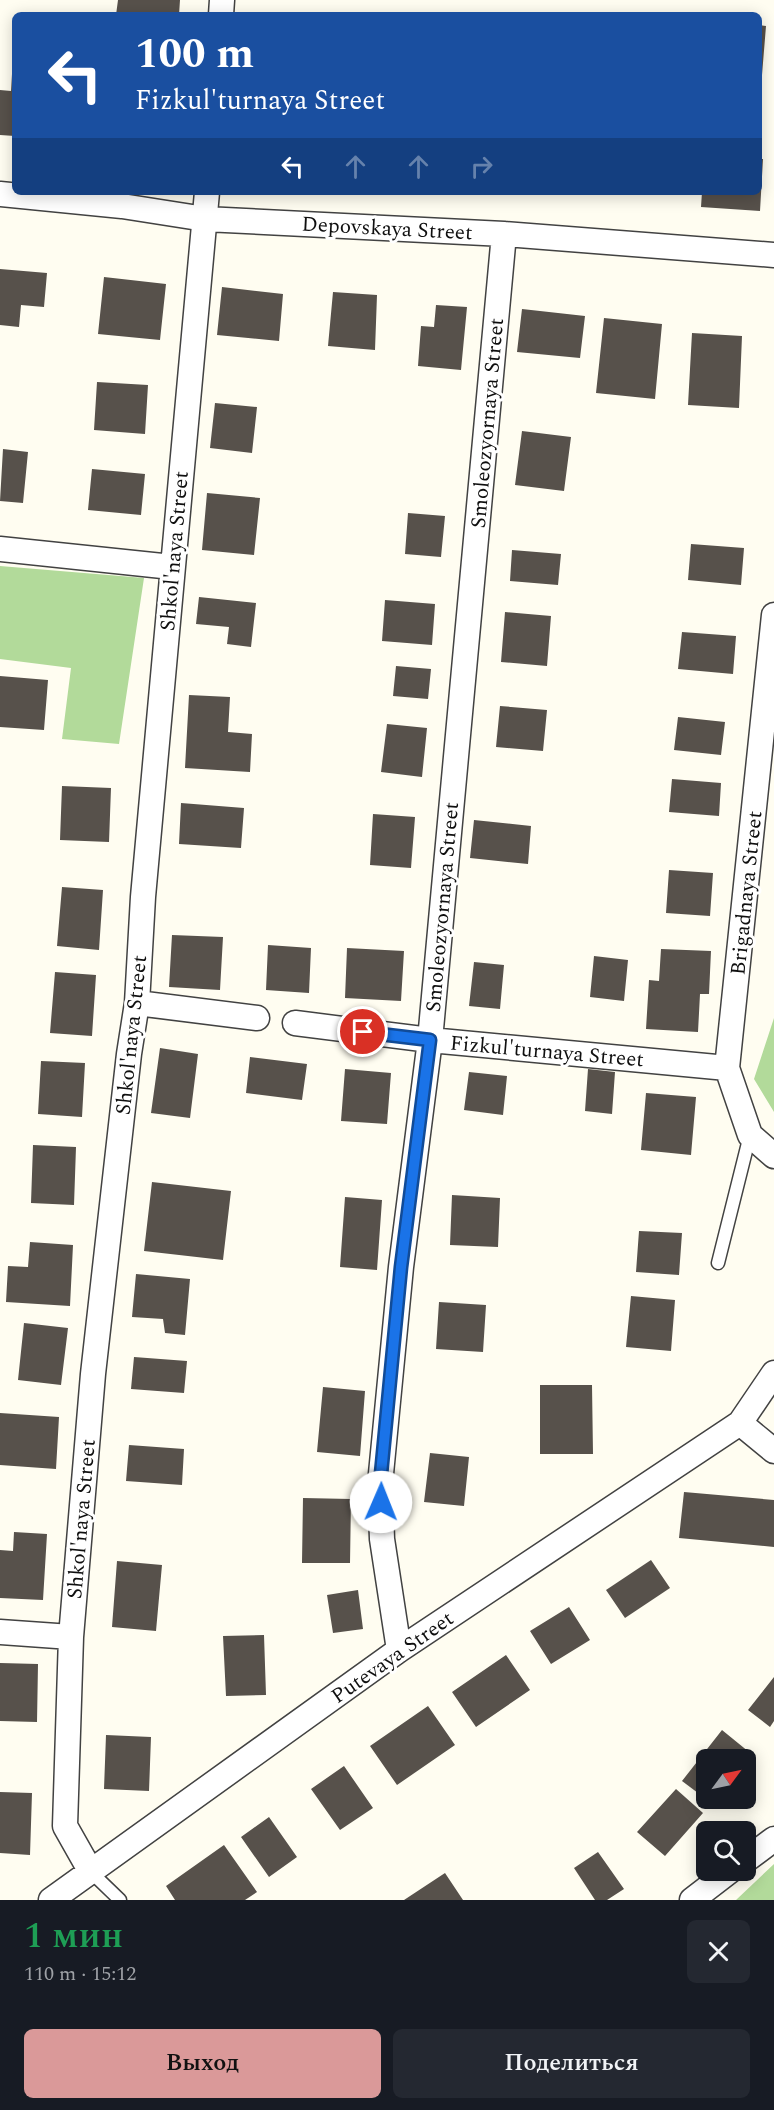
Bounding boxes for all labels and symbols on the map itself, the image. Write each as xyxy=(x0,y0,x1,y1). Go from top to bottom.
street label: Depovskaya Street xyxy=(301,209,473,249)
street label: Smoleozyornaya Street xyxy=(463,317,513,530)
street label: Shkol'naya Street xyxy=(152,470,198,632)
street label: Smoleozyornaya Street xyxy=(418,801,468,1014)
street label: Brigadnaya Street xyxy=(722,809,772,977)
street label: Shkol'naya Street xyxy=(108,954,156,1117)
pin xyxy=(337,1006,388,1057)
street label: Fizkul'turnaya Street xyxy=(449,1028,645,1076)
street label: Shkol'naya Street xyxy=(59,1438,105,1600)
position arrow xyxy=(349,1470,413,1534)
street label: Putevaya Street xyxy=(325,1603,461,1712)
north arrow xyxy=(696,1749,756,1809)

